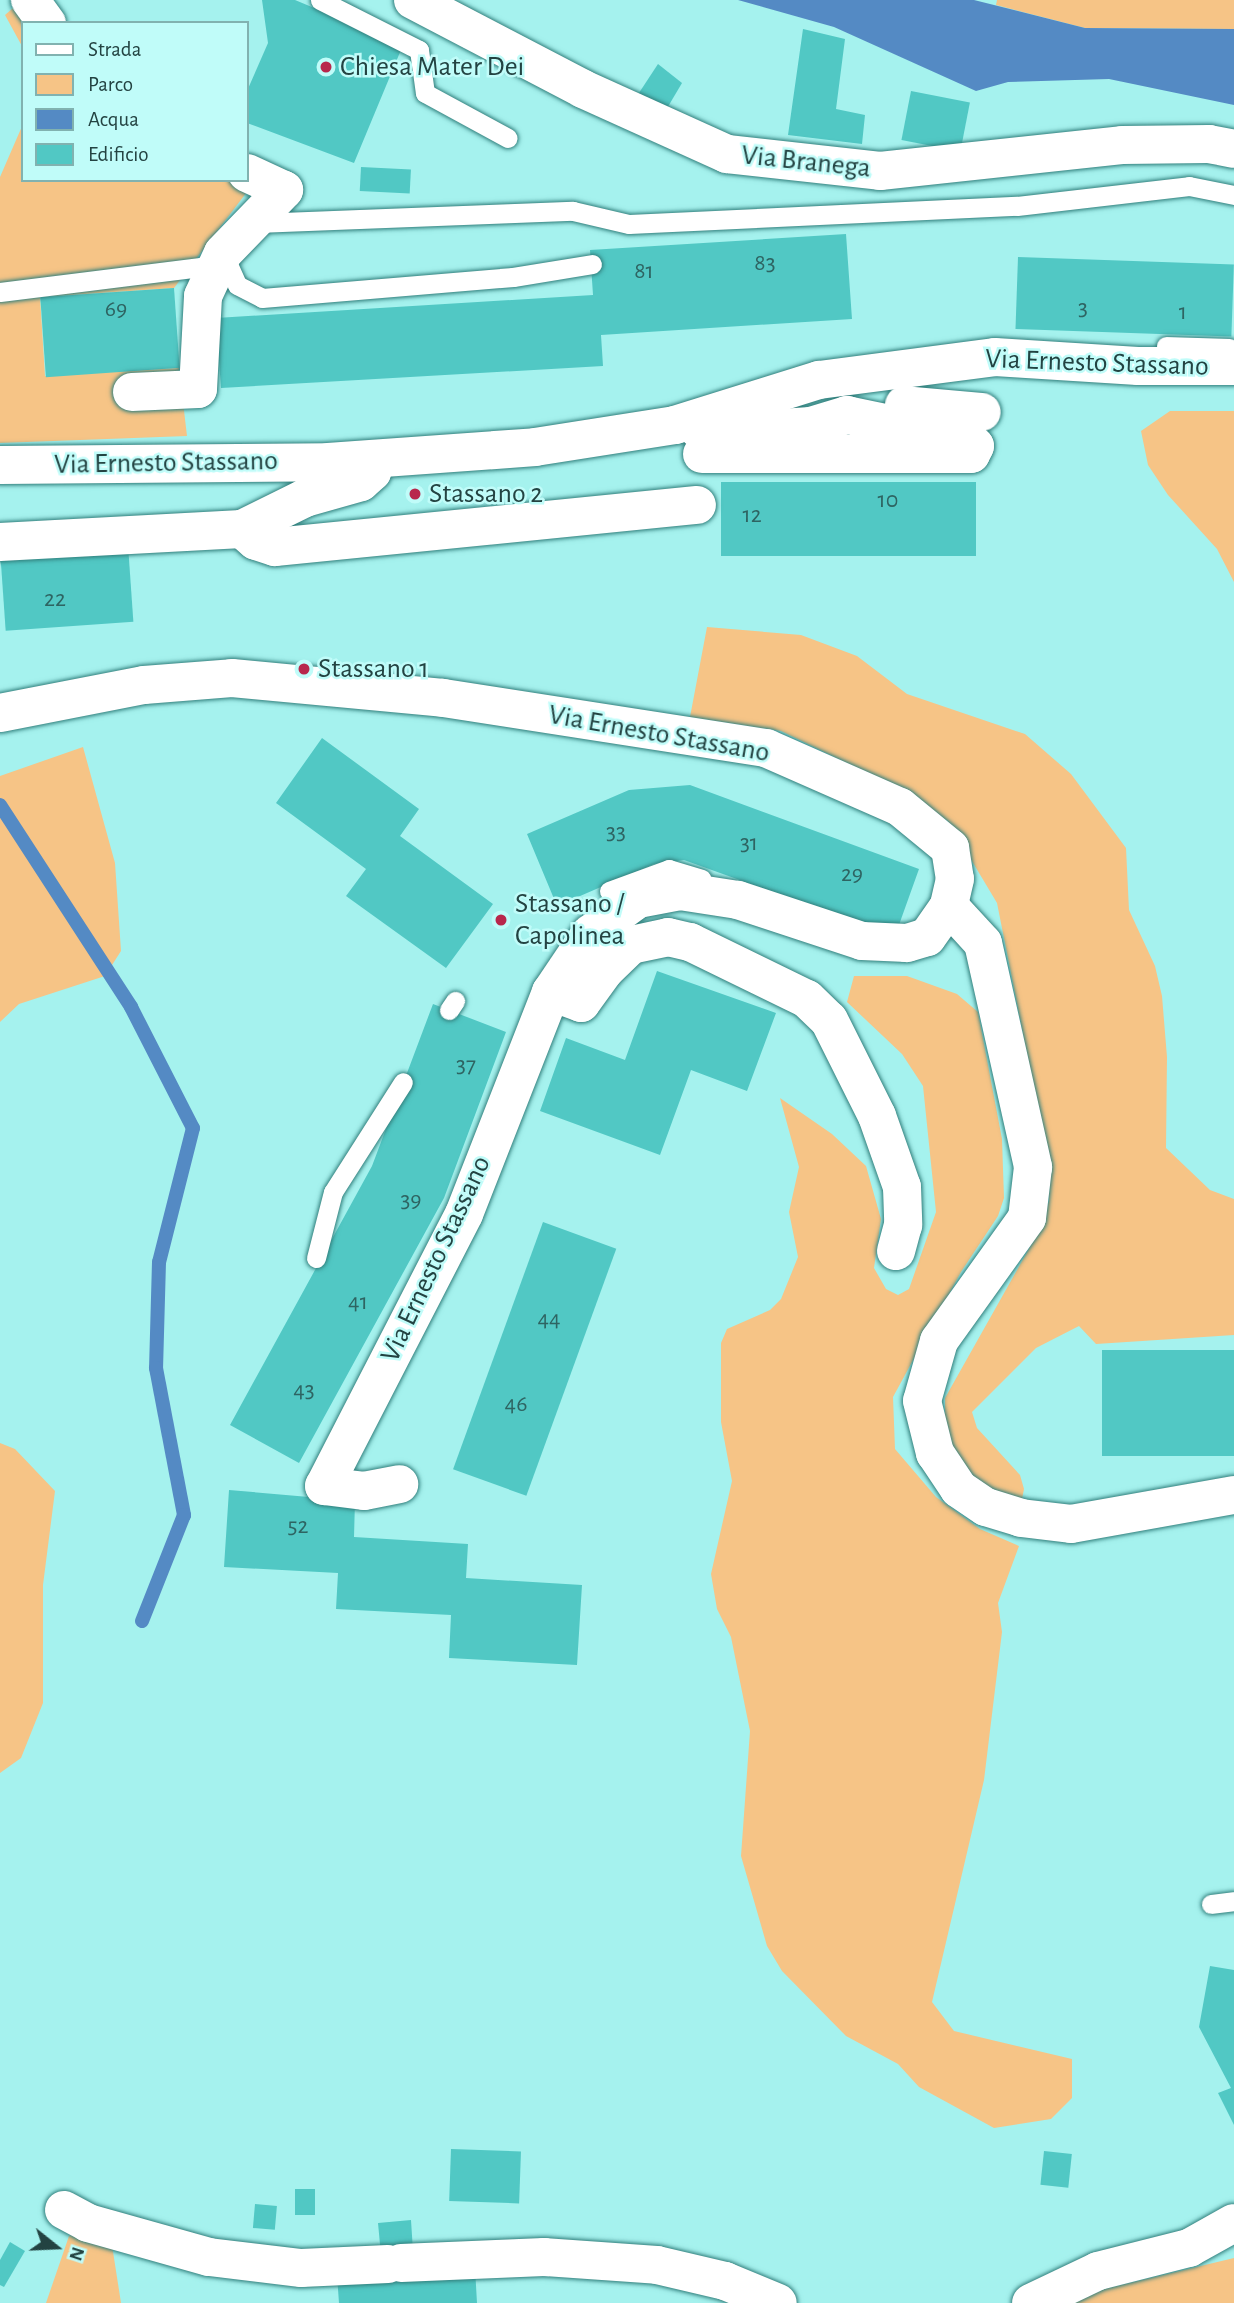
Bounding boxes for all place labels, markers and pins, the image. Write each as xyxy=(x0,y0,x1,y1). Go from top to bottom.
place label: Chiesa Mater Dei xyxy=(340,50,524,84)
marker: Chiesa Mater Dei xyxy=(318,59,334,75)
place label: Stassano 2 xyxy=(429,477,543,511)
marker: Stassano 2 xyxy=(407,486,423,502)
place label: Stassano 1 xyxy=(318,652,429,686)
marker: Stassano 1 xyxy=(296,661,312,677)
place label: Stassano / Capolinea xyxy=(515,887,624,953)
marker: Stassano / Capolinea xyxy=(493,912,509,928)

